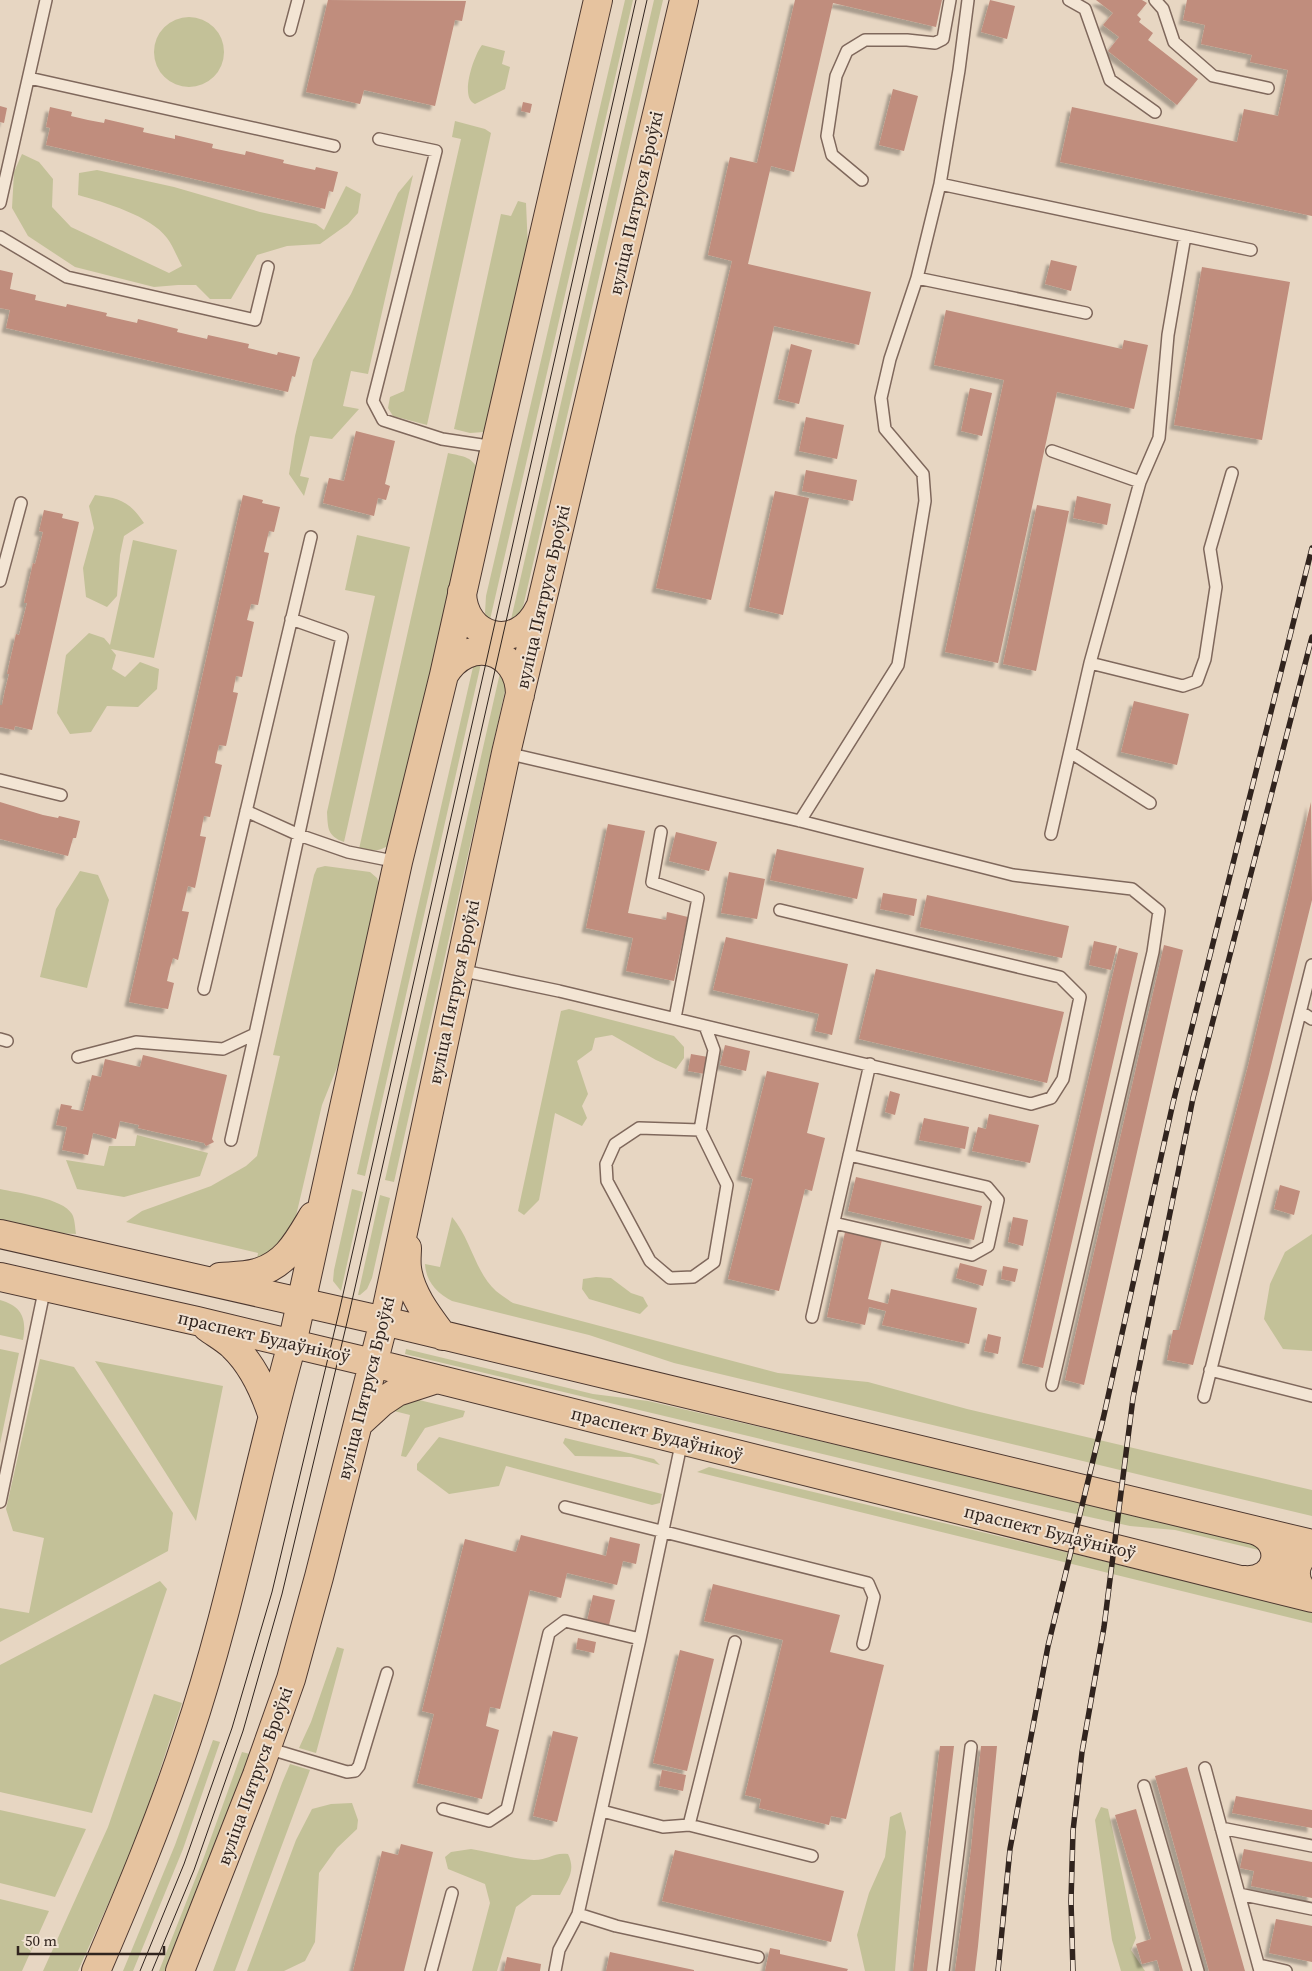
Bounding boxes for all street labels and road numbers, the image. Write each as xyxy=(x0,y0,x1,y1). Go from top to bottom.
street label: вуліца Пятруся Броўкі xyxy=(602,108,669,297)
street label: вуліца Пятруся Броўкі xyxy=(509,502,576,691)
street label: вуліца Пятруся Броўкі xyxy=(422,897,485,1087)
street label: вуліца Пятруся Броўкі xyxy=(331,1294,400,1482)
street label: праспект Будаўнікоў xyxy=(175,1305,354,1369)
street label: праспект Будаўнікоў xyxy=(569,1400,746,1467)
street label: праспект Будаўнікоў xyxy=(962,1498,1139,1565)
street label: вуліца Пятруся Броўкі xyxy=(211,1683,298,1869)

